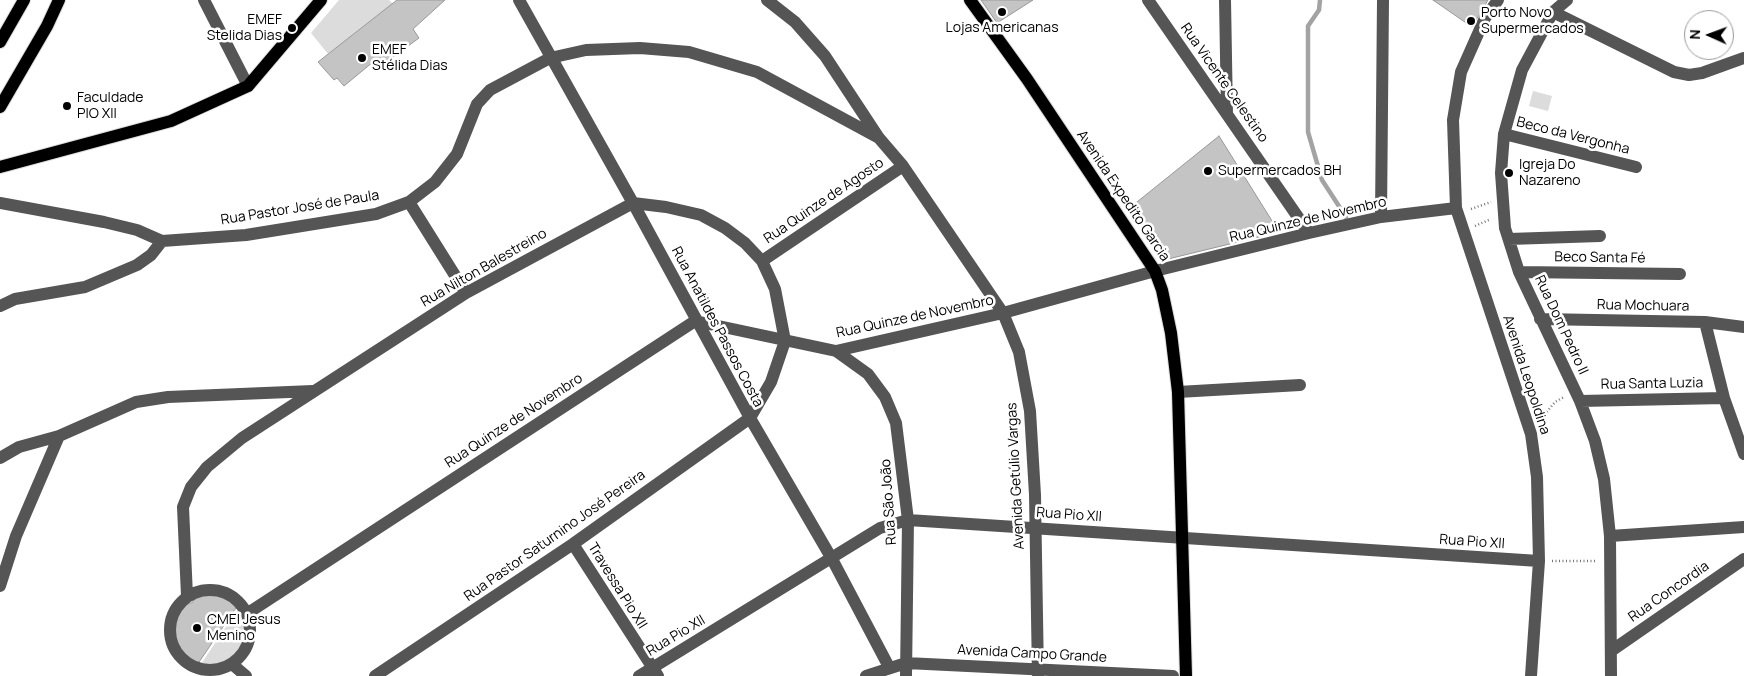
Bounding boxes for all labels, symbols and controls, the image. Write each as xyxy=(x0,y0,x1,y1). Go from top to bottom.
place label: Porto Novo Supermercados xyxy=(1481,5,1584,38)
marker: Lojas Americanas xyxy=(996,6,1008,18)
north arrow xyxy=(1684,10,1734,60)
place label: EMEF Stelida Dias xyxy=(207,12,282,44)
marker: Porto Novo Supermercados xyxy=(1465,15,1477,27)
place label: Lojas Americanas xyxy=(946,20,1058,36)
street label: Rua Vicente Celestino xyxy=(1176,20,1272,146)
marker: EMEF Stelida Dias xyxy=(286,22,298,34)
text: N xyxy=(1685,29,1704,40)
place label: EMEF Stélida Dias xyxy=(372,42,448,74)
marker: EMEF Stélida Dias xyxy=(356,52,368,64)
place label: Faculdade PIO XII xyxy=(77,90,143,122)
marker: Faculdade PIO XII xyxy=(61,100,73,112)
street label: Beco da Vergonha xyxy=(1515,114,1631,158)
street label: Avenida Expedito Garcia xyxy=(1073,127,1173,265)
street label: Rua Quinze de Agosto xyxy=(761,155,887,247)
place label: Igreja Do Nazareno xyxy=(1519,157,1581,190)
place label: Supermercados BH xyxy=(1218,163,1342,179)
marker: Supermercados BH xyxy=(1202,165,1214,177)
marker: Igreja Do Nazareno xyxy=(1503,167,1515,179)
street label: Rua Pastor José de Paula xyxy=(220,187,380,229)
street label: Rua Quinze de Novembro xyxy=(1228,194,1388,246)
street label: Rua Nilton Balestreino xyxy=(418,225,550,311)
street label: Rua Anatildes Passos Costa xyxy=(667,244,767,410)
street label: Beco Santa Fé xyxy=(1554,249,1646,267)
street label: Rua Dom Pedro II xyxy=(1531,273,1591,377)
street label: Rua Quinze de Novembro xyxy=(835,292,995,342)
street label: Rua Mochuara xyxy=(1597,297,1689,315)
street label: Avenida Leopoldina xyxy=(1499,313,1553,437)
street label: Rua Quinze de Novembro xyxy=(442,370,586,472)
street label: Rua Santa Luzia xyxy=(1601,375,1703,393)
street label: Avenida Getúlio Vargas xyxy=(1004,402,1028,550)
street label: Rua São João xyxy=(878,459,900,545)
street label: Rua Pastor Saturnino José Pereira xyxy=(461,467,649,605)
street label: Rua Pio XII xyxy=(1036,504,1102,526)
street label: Rua Pio XII xyxy=(1439,531,1505,553)
street label: Travessa Pio XII xyxy=(584,540,650,632)
street label: Rua Concordia xyxy=(1626,558,1712,626)
place label: CMEI Jesus Menino xyxy=(207,612,281,644)
street label: Rua Pio XII xyxy=(644,612,708,660)
marker: CMEI Jesus Menino xyxy=(191,622,203,634)
street label: Avenida Campo Grande xyxy=(957,642,1107,666)

